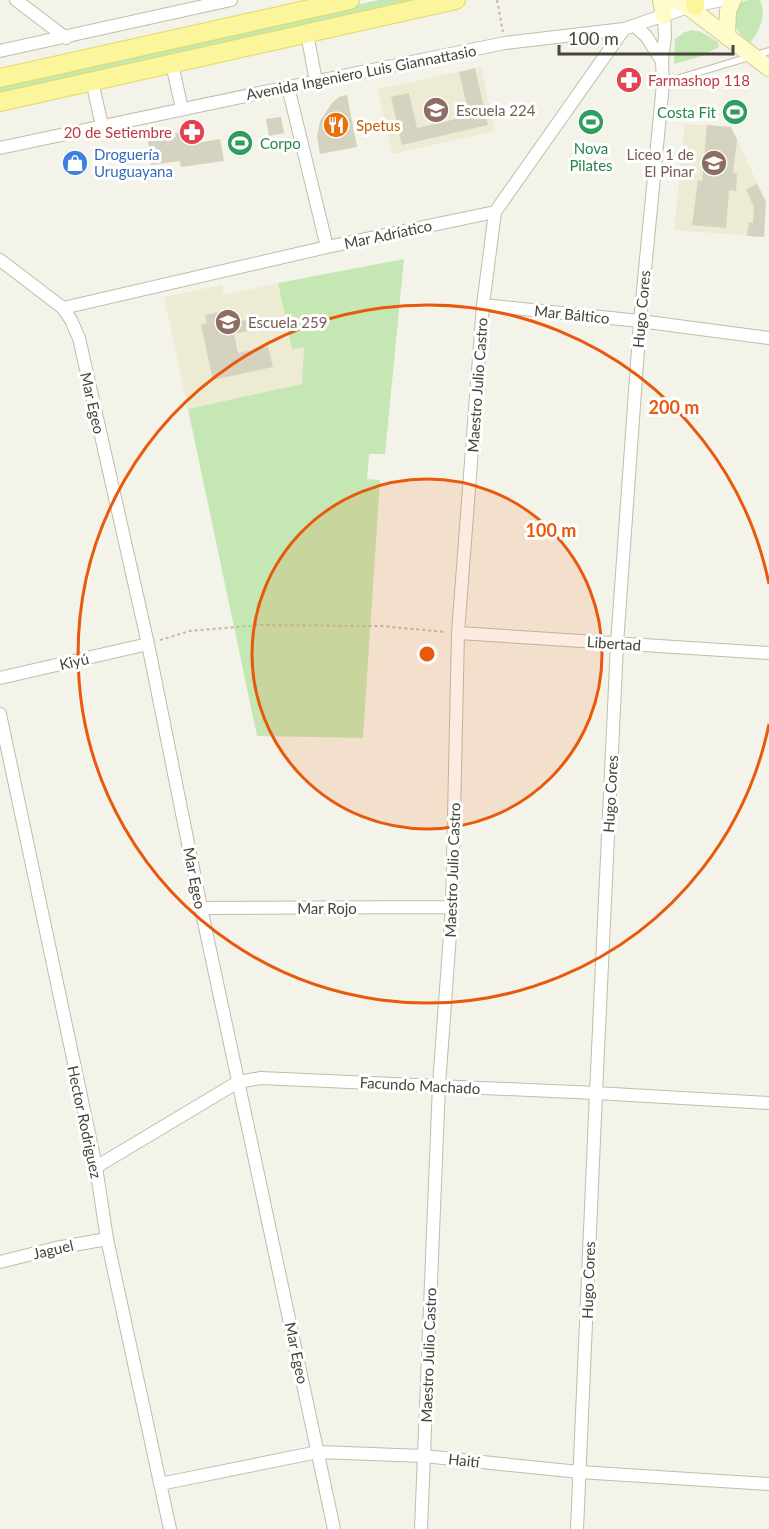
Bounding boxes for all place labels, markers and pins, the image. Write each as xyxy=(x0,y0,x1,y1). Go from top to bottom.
pharmacy icon: Farmashop 118 xyxy=(614,65,644,95)
place label: Farmashop 118 xyxy=(648,71,750,89)
school or university icon: Escuela 224 xyxy=(421,95,451,125)
sports icon: Costa Fit xyxy=(720,97,750,127)
place label: Escuela 224 xyxy=(456,101,536,119)
place label: Costa Fit xyxy=(657,103,717,121)
sports icon: Nova Pilates xyxy=(576,107,606,137)
restaurant icon: Spetus xyxy=(321,110,351,140)
place label: Spetus xyxy=(356,116,400,134)
pharmacy icon: 20 de Setiembre xyxy=(177,117,207,147)
place label: 20 de Setiembre xyxy=(64,123,172,141)
sports icon: Corpo xyxy=(225,128,255,158)
place label: Corpo xyxy=(260,134,301,152)
place label: Nova Pilates xyxy=(569,139,613,174)
place label: Droguería Uruguayana xyxy=(94,145,173,180)
place label: Liceo 1 de El Pinar xyxy=(627,145,695,180)
shop icon: Droguería Uruguayana xyxy=(60,148,90,178)
school or university icon: Liceo 1 de El Pinar xyxy=(699,148,729,178)
school or university icon: Escuela 259 xyxy=(213,307,243,337)
place label: Escuela 259 xyxy=(248,313,327,331)
centre of rings xyxy=(417,644,437,664)

